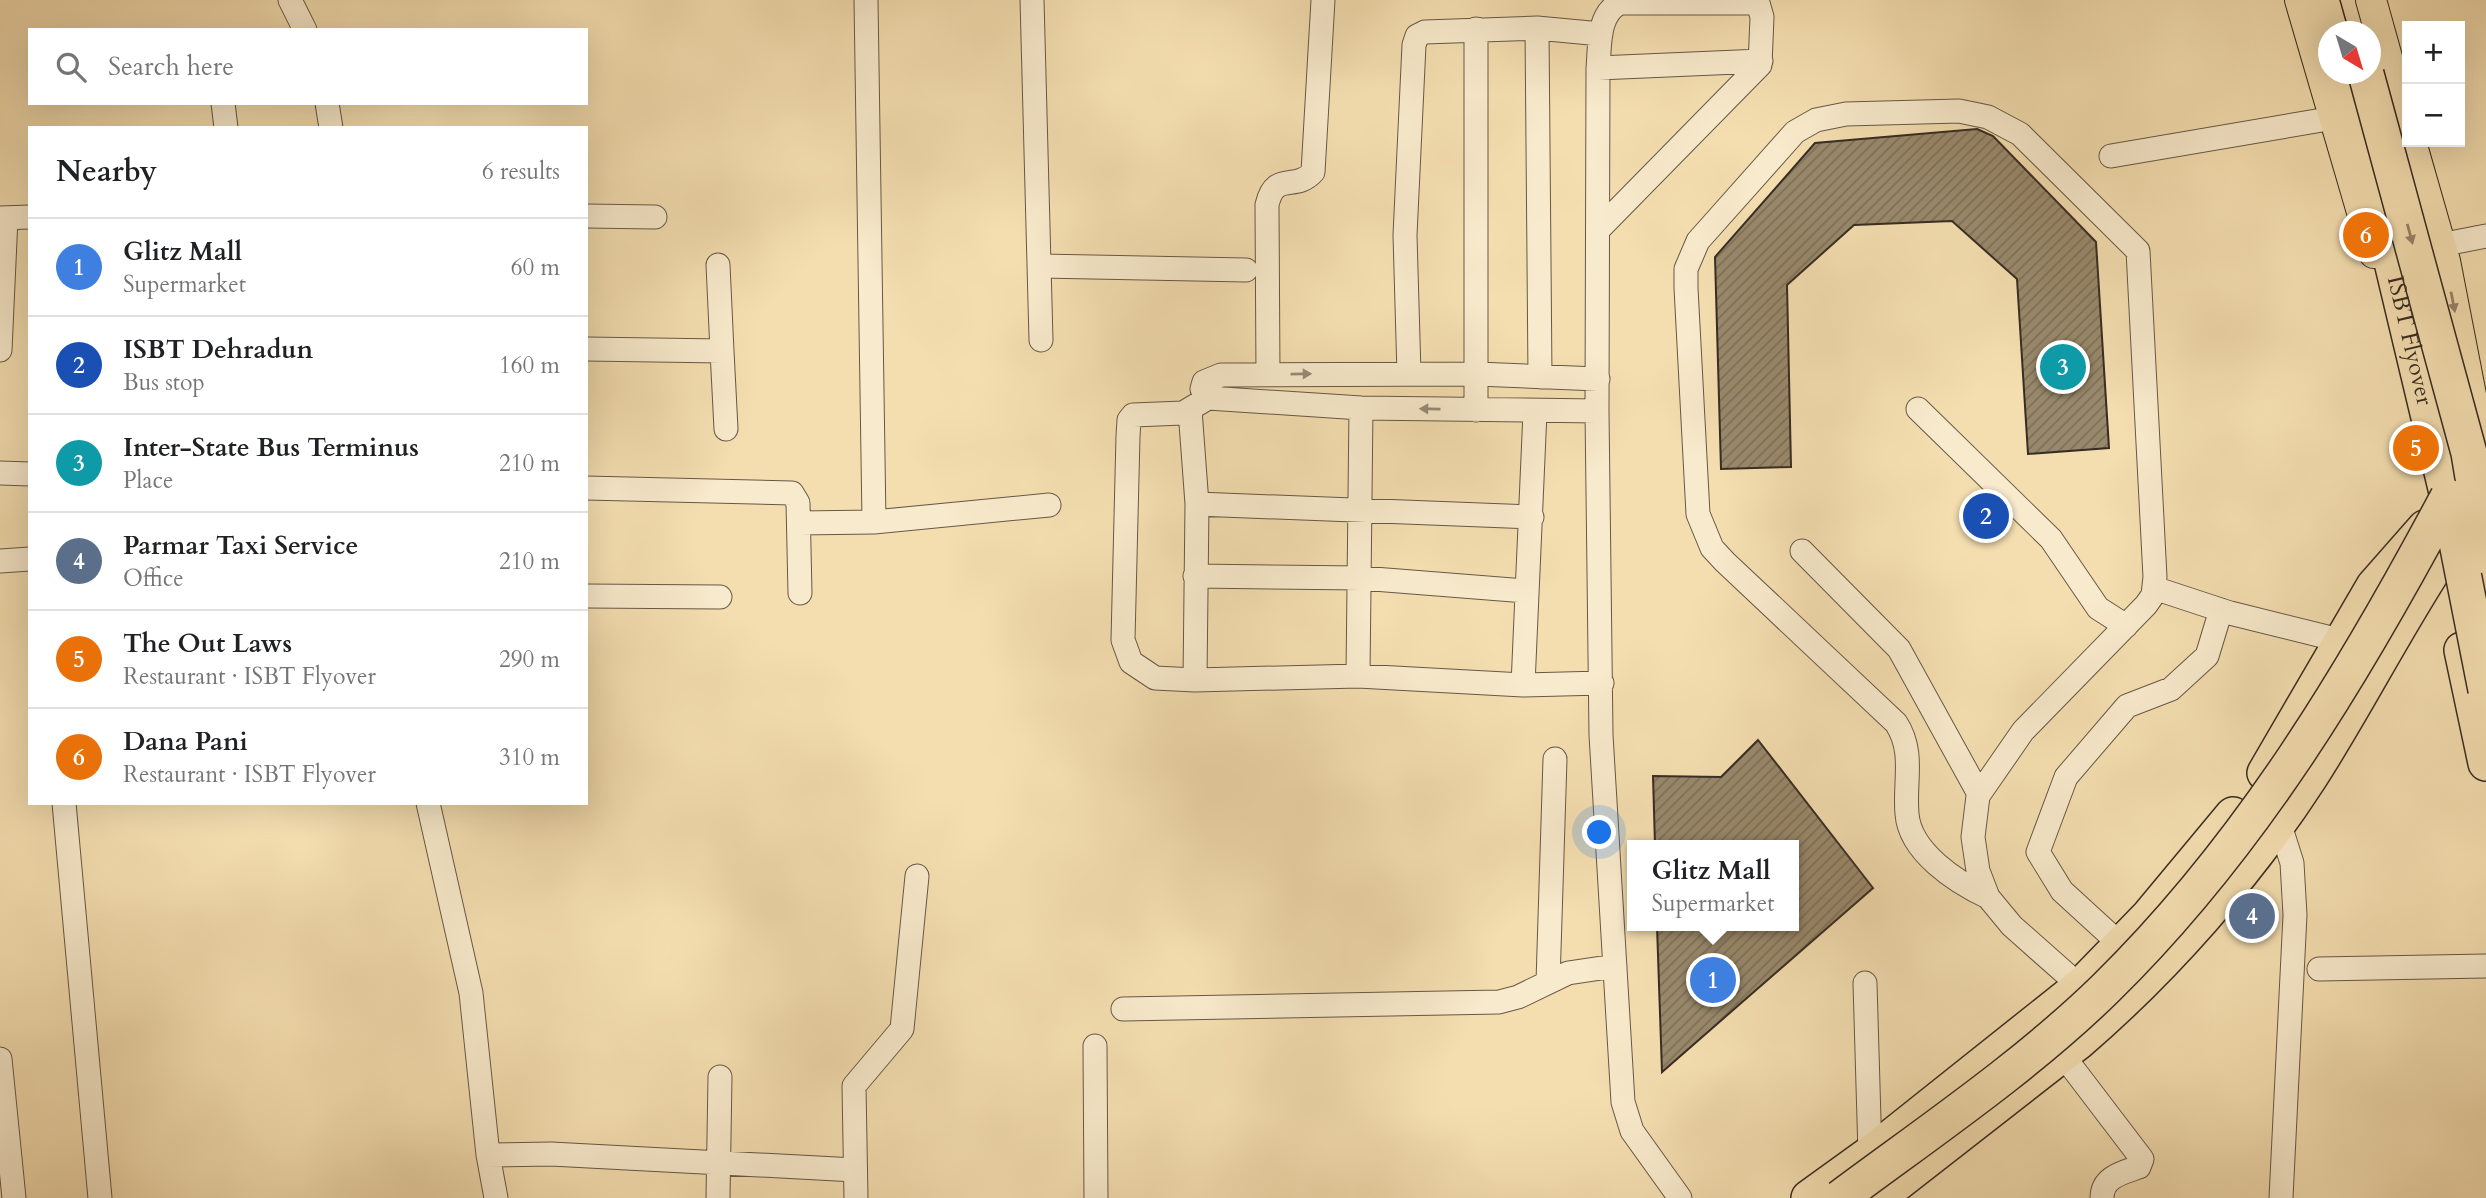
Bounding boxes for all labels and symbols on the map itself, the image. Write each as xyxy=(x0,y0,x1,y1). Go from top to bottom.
north arrow xyxy=(2318,21,2381,84)
pin: 6 xyxy=(2343,209,2389,261)
one-way arrow xyxy=(2405,224,2415,245)
street label: ISBT Flyover xyxy=(2380,272,2441,409)
one-way arrow xyxy=(2447,292,2458,314)
pin: 3 xyxy=(2040,341,2086,393)
one-way arrow xyxy=(1290,368,1312,380)
one-way arrow xyxy=(1419,403,1441,415)
pin: 5 xyxy=(2393,422,2439,474)
pin: 2 xyxy=(1963,490,2009,542)
your location xyxy=(1582,815,1616,849)
pin: 4 xyxy=(2229,890,2275,942)
pin: 1 xyxy=(1690,954,1736,1006)

